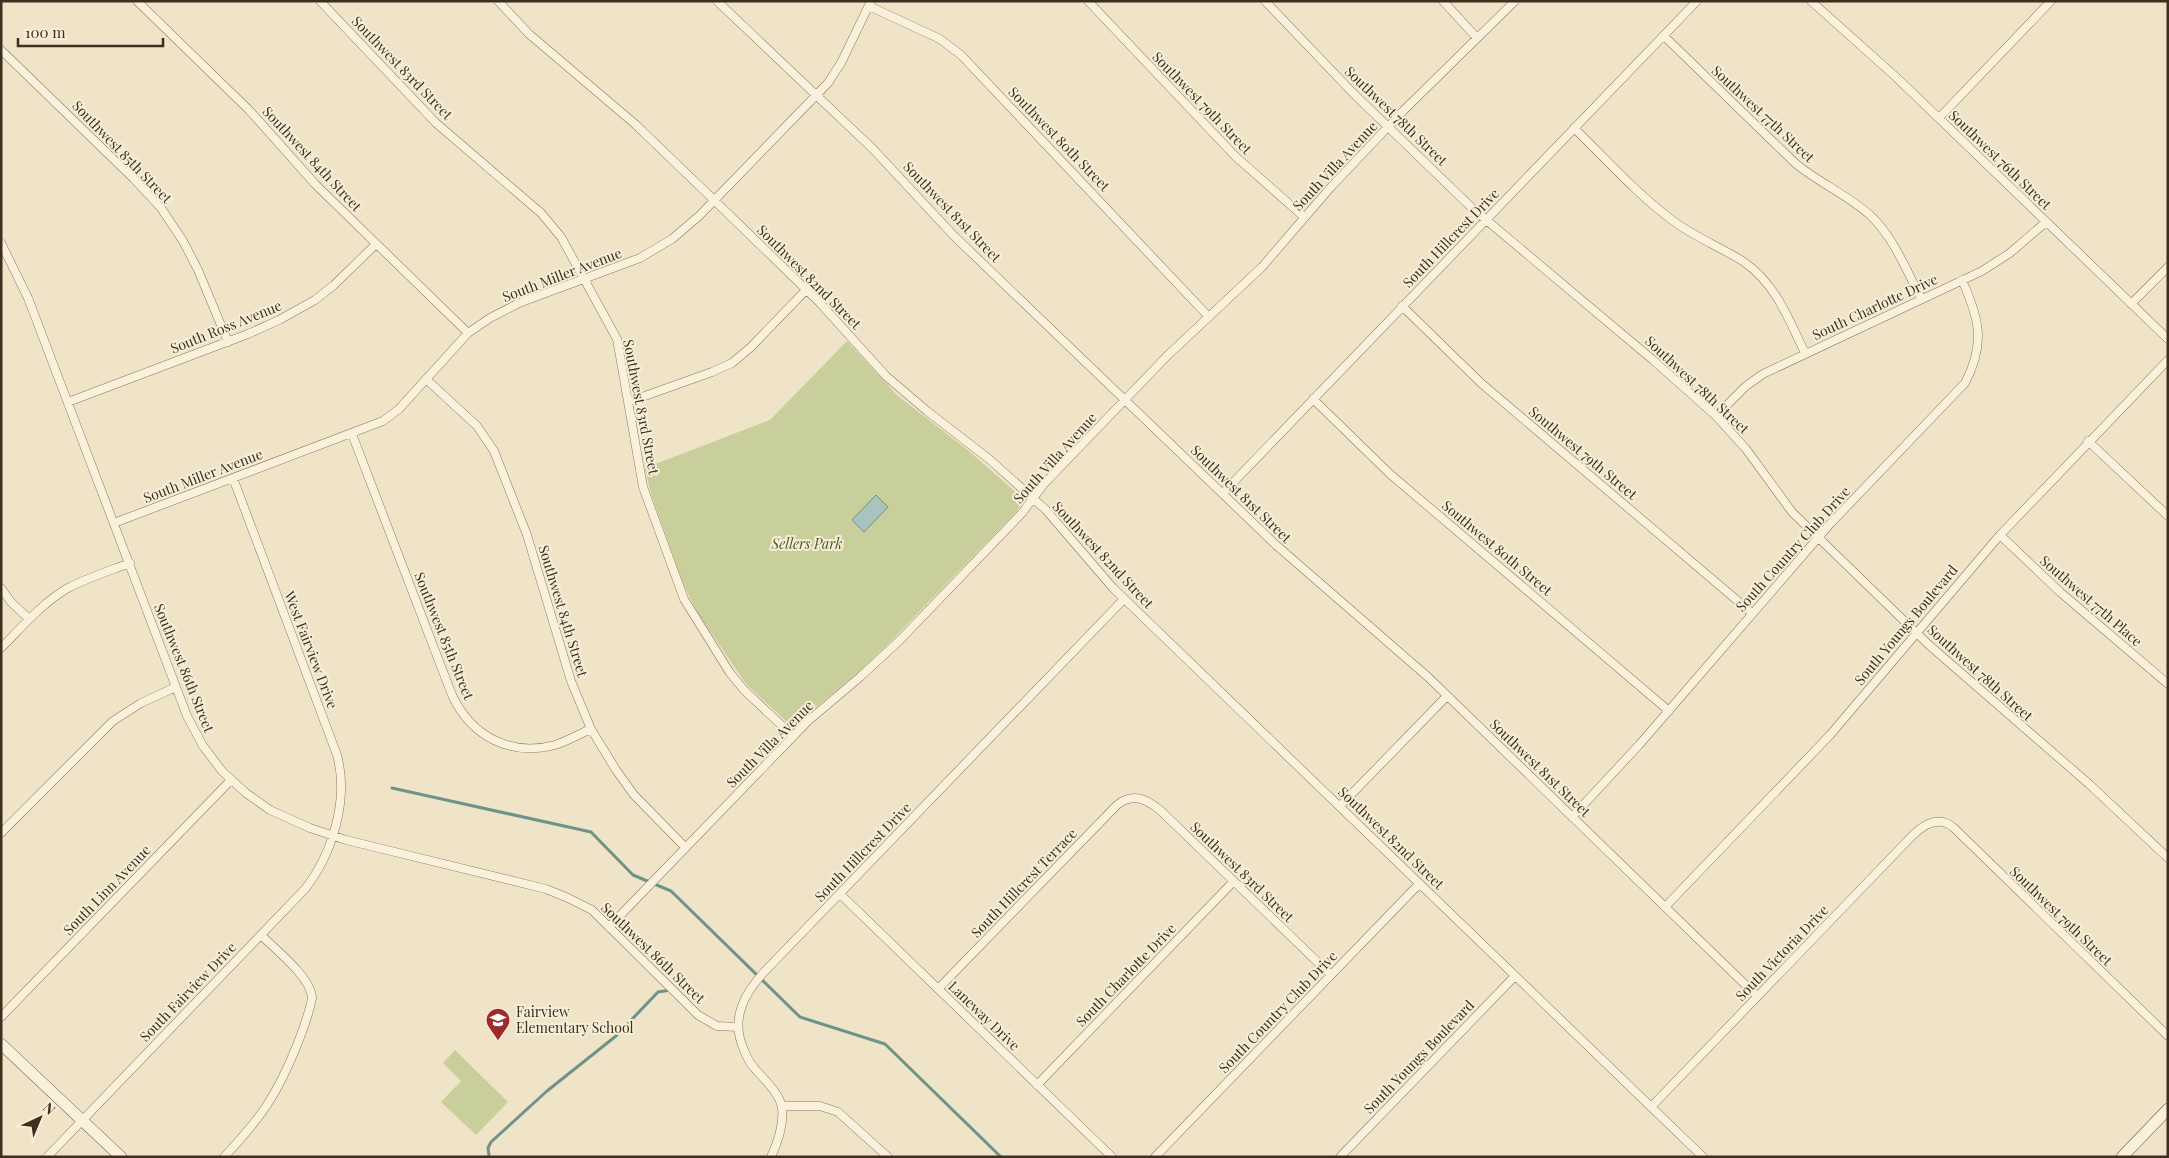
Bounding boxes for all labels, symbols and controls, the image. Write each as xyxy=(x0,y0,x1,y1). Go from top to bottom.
street label: Southwest 83rd Street xyxy=(348,12,458,124)
scale bar xyxy=(18,15,162,47)
text: 100 m xyxy=(25,22,66,42)
street label: Southwest 79th Street xyxy=(1148,47,1257,159)
street label: Southwest 77th Street xyxy=(1708,61,1820,167)
street label: Southwest 78th Street xyxy=(1341,62,1453,170)
street label: Southwest 80th Street xyxy=(1004,82,1115,196)
street label: Southwest 85th Street xyxy=(68,96,177,208)
street label: Southwest 84th Street xyxy=(259,102,367,216)
street label: Southwest 76th Street xyxy=(1945,106,2057,214)
street label: South Villa Avenue xyxy=(1288,117,1381,215)
street label: Southwest 81st Street xyxy=(899,157,1006,267)
street label: South Hillcrest Drive xyxy=(1398,184,1503,291)
street label: Southwest 82nd Street xyxy=(753,220,866,334)
street label: South Miller Avenue xyxy=(499,243,624,306)
street label: South Charlotte Drive xyxy=(1809,269,1941,344)
street label: South Ross Avenue xyxy=(167,296,284,358)
street label: Southwest 78th Street xyxy=(1641,331,1754,439)
street label: Southwest 83rd Street xyxy=(619,338,664,477)
street label: Southwest 79th Street xyxy=(1525,402,1642,504)
street label: South Villa Avenue xyxy=(1009,408,1101,507)
street label: Southwest 81st Street xyxy=(1187,441,1297,547)
street label: South Miller Avenue xyxy=(140,444,265,507)
street label: South Country Club Drive xyxy=(1731,482,1854,615)
street label: Southwest 80th Street xyxy=(1438,496,1557,600)
street label: Southwest 82nd Street xyxy=(1049,497,1159,613)
park label: Sellers Park xyxy=(771,534,842,553)
street label: Southwest 84th Street xyxy=(534,543,593,680)
street label: Southwest 77th Place xyxy=(2036,551,2146,650)
street label: South Youngs Boulevard xyxy=(1850,561,1962,689)
street label: Southwest 85th Street xyxy=(410,569,479,703)
street label: West Fairview Drive xyxy=(280,587,343,711)
street label: Southwest 86th Street xyxy=(150,601,219,736)
street label: Southwest 78th Street xyxy=(1923,620,2038,726)
street label: South Villa Avenue xyxy=(722,696,817,791)
street label: Southwest 81st Street xyxy=(1486,715,1596,821)
street label: Southwest 82nd Street xyxy=(1334,782,1449,894)
street label: South Hillcrest Drive xyxy=(810,798,915,905)
street label: Southwest 83rd Street xyxy=(1186,817,1299,927)
street label: South Hillcrest Terrace xyxy=(966,824,1081,941)
street label: South Linn Avenue xyxy=(59,840,155,939)
street label: Southwest 79th Street xyxy=(2006,862,2118,970)
street label: Southwest 86th Street xyxy=(597,898,710,1008)
street label: South Victoria Drive xyxy=(1731,901,1832,1005)
street label: South Charlotte Drive xyxy=(1071,919,1180,1030)
street label: South Fairview Drive xyxy=(135,938,240,1045)
street label: South Country Club Drive xyxy=(1214,947,1341,1077)
street label: Laneway Drive xyxy=(944,977,1024,1055)
street label: South Youngs Boulevard xyxy=(1359,996,1478,1118)
place label: Fairview Elementary School xyxy=(516,1002,634,1037)
school or university icon: Fairview Elementary School xyxy=(485,1007,511,1041)
north arrow xyxy=(15,1093,65,1143)
text: N xyxy=(39,1098,60,1119)

